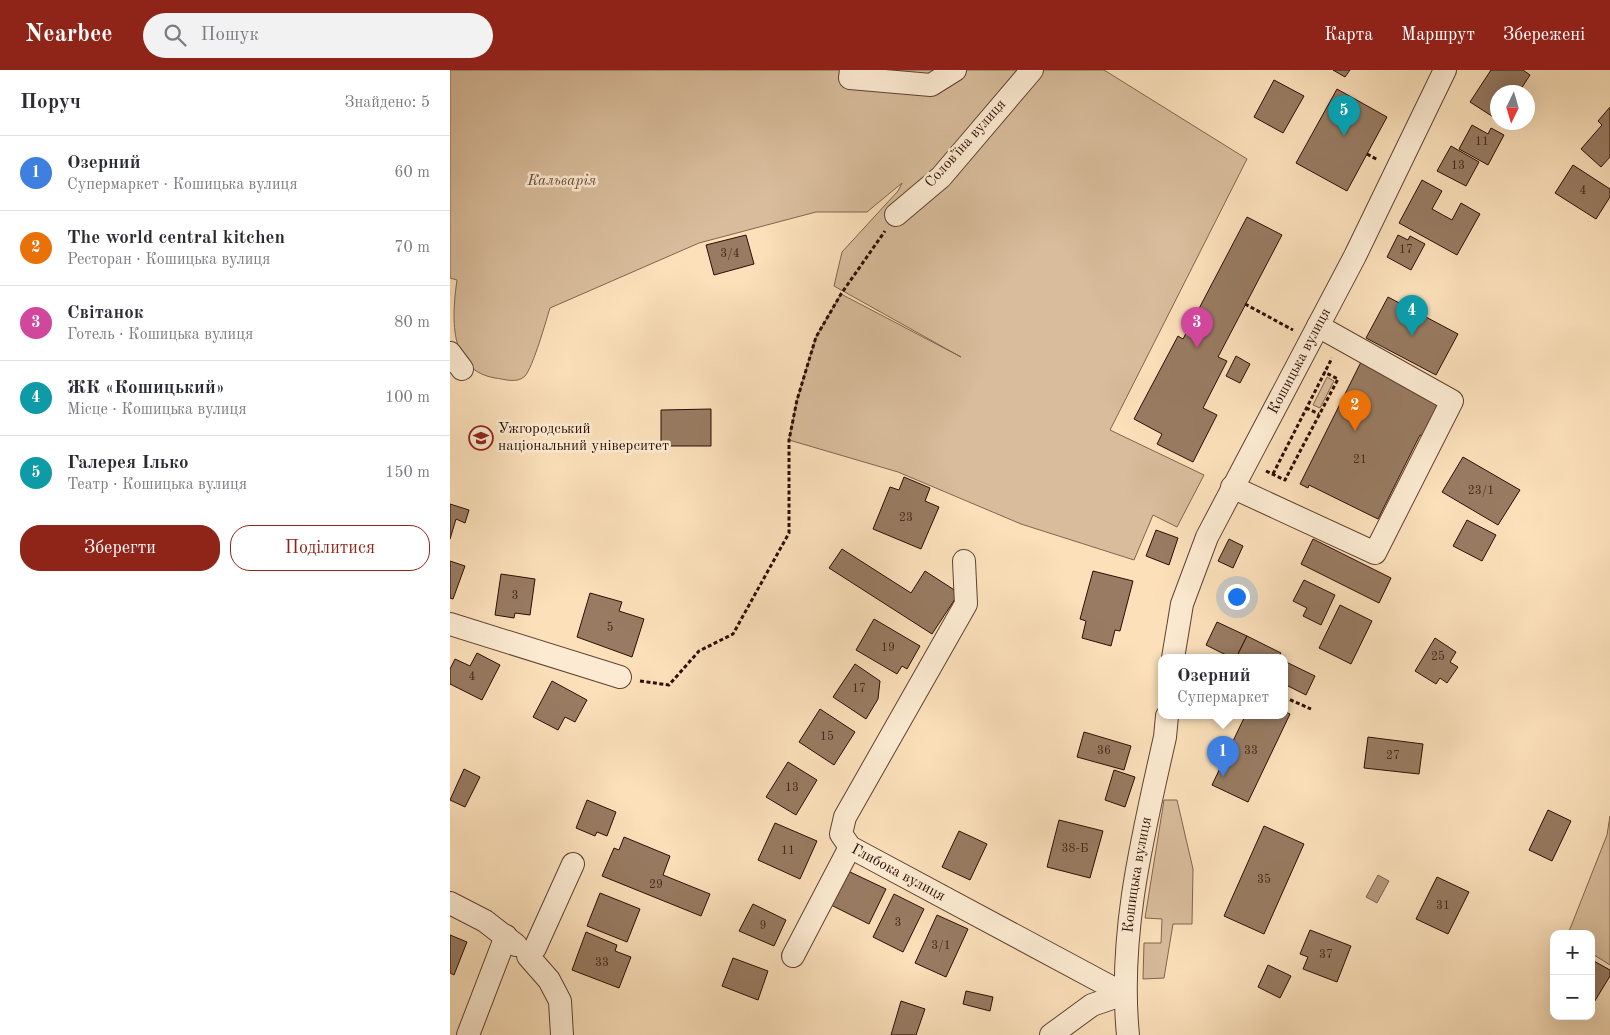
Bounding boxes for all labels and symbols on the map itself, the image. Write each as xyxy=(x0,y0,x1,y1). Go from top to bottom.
north arrow xyxy=(1490,85,1535,130)
pin: 5 xyxy=(1328,95,1360,136)
street label: Соловʼїна вулиця xyxy=(923,97,1009,191)
house number: 11 xyxy=(1475,136,1489,148)
house number: 13 xyxy=(1451,160,1465,172)
park label: Кальварія xyxy=(527,174,596,189)
house number: 4 xyxy=(1580,185,1587,197)
house number: 17 xyxy=(1399,244,1413,256)
house number: 3/4 xyxy=(720,248,740,260)
pin: 4 xyxy=(1396,295,1428,336)
street label: Кошицька вулиця xyxy=(1266,306,1334,417)
pin: 3 xyxy=(1181,307,1213,348)
pin: 2 xyxy=(1339,390,1371,431)
place label: Ужгородський національний університет xyxy=(498,422,669,454)
school or university icon: Ужгородський національний університет xyxy=(468,425,494,451)
house number: 21 xyxy=(1353,454,1367,466)
house number: 23/1 xyxy=(1468,485,1494,497)
house number: 23 xyxy=(899,512,913,524)
your location xyxy=(1224,584,1250,610)
house number: 3 xyxy=(512,590,518,602)
house number: 5 xyxy=(607,621,614,634)
house number: 19 xyxy=(881,642,895,654)
house number: 25 xyxy=(1431,650,1445,663)
house number: 4 xyxy=(469,671,476,683)
house number: 17 xyxy=(852,683,866,695)
house number: 15 xyxy=(820,730,834,743)
pin: 1 xyxy=(1207,736,1239,777)
house number: 36 xyxy=(1097,745,1111,757)
house number: 33 xyxy=(1244,745,1258,757)
house number: 27 xyxy=(1386,750,1400,762)
house number: 13 xyxy=(785,782,799,794)
street label: Кошицька вулиця xyxy=(1121,815,1155,934)
street label: Глибока вулиця xyxy=(849,842,948,904)
house number: 38-Б xyxy=(1062,843,1088,855)
house number: 11 xyxy=(781,845,795,857)
house number: 35 xyxy=(1257,873,1271,886)
house number: 29 xyxy=(649,879,663,891)
house number: 31 xyxy=(1436,900,1450,912)
house number: 3 xyxy=(895,917,901,929)
house number: 9 xyxy=(760,920,766,932)
house number: 3/1 xyxy=(931,940,951,952)
house number: 37 xyxy=(1319,949,1333,961)
house number: 33 xyxy=(595,957,609,969)

